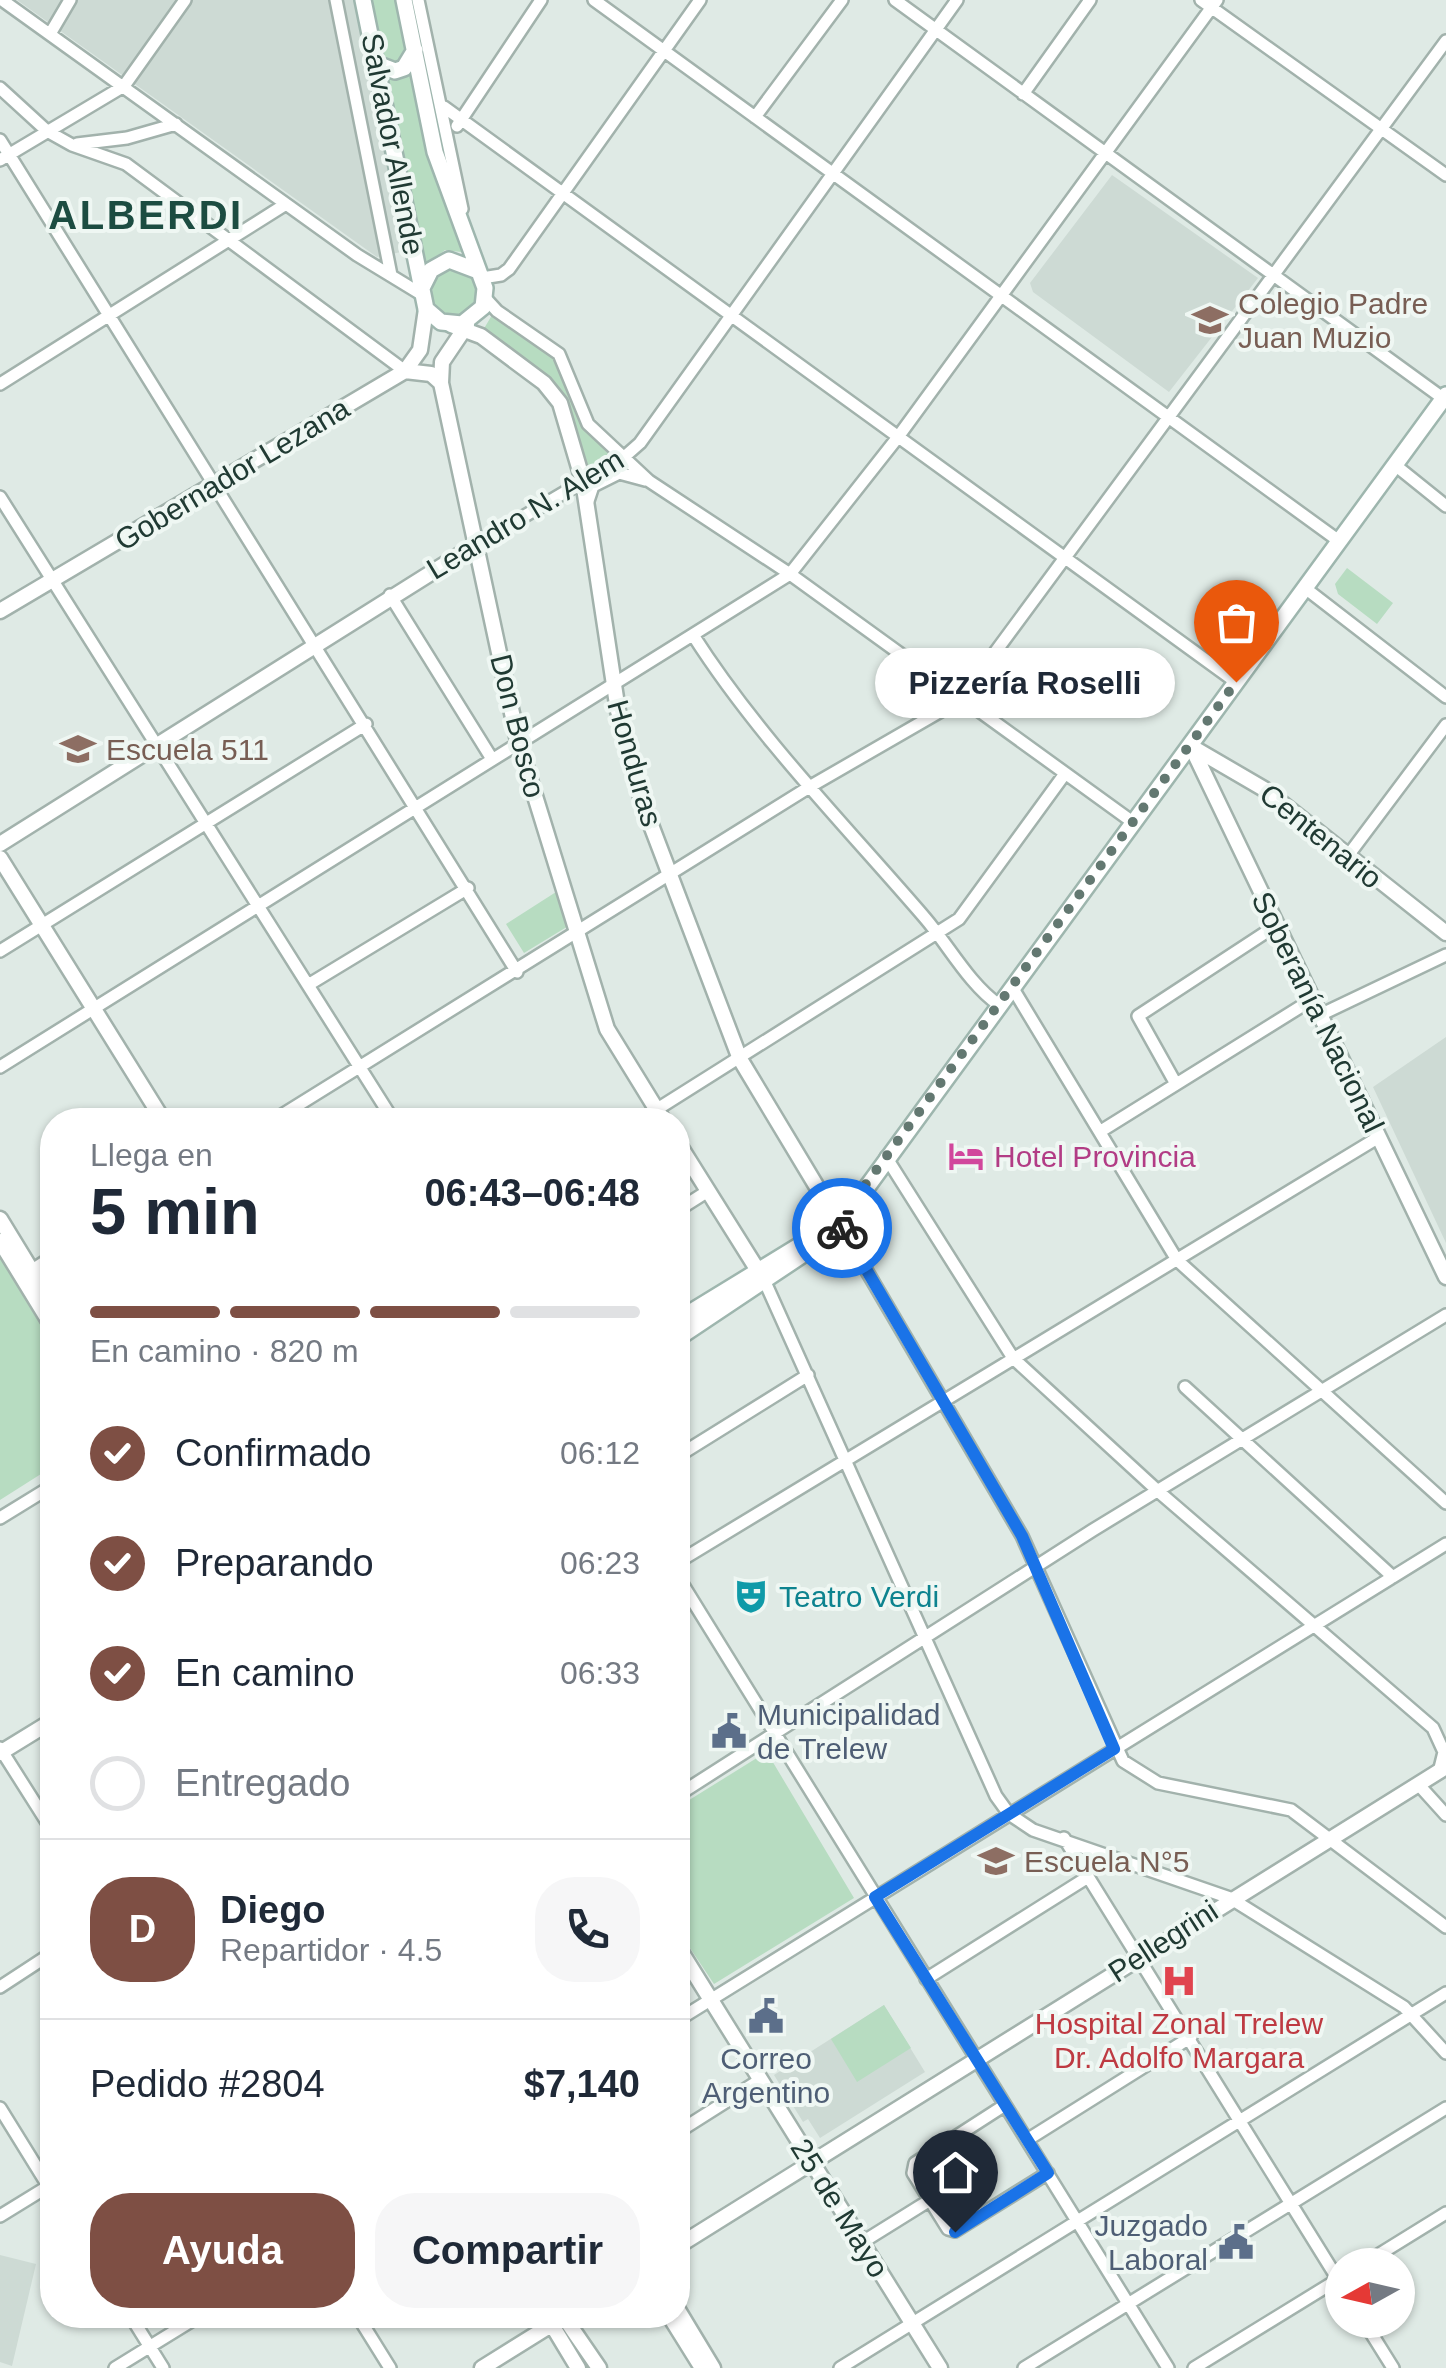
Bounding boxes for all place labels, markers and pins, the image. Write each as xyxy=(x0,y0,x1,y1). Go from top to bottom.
place label: Colegio Padre Juan Muzio xyxy=(1238,287,1428,354)
school or university icon: Colegio Padre Juan Muzio xyxy=(1191,301,1229,339)
pin xyxy=(1194,580,1279,683)
callout: Pizzería Roselli xyxy=(876,647,1176,717)
school or university icon: Escuela 511 xyxy=(59,730,97,768)
place label: Escuela 511 xyxy=(106,733,269,766)
hotel icon: Hotel Provincia xyxy=(947,1137,985,1175)
place label: Hotel Provincia xyxy=(994,1140,1196,1173)
theatre icon: Teatro Verdi xyxy=(732,1577,770,1615)
place label: Teatro Verdi xyxy=(779,1580,939,1613)
place label: Municipalidad de Trelew xyxy=(757,1698,940,1765)
public building icon: Municipalidad de Trelew xyxy=(710,1712,748,1750)
school or university icon: Escuela N°5 xyxy=(977,1842,1015,1880)
place label: Escuela N°5 xyxy=(1024,1845,1189,1878)
hospital icon: Hospital Zonal Trelew Dr. Adolfo Margara xyxy=(1160,1962,1198,2000)
public building icon: Correo Argentino xyxy=(747,1997,785,2035)
place label: Hospital Zonal Trelew Dr. Adolfo Margara xyxy=(1035,2007,1324,2074)
place label: Correo Argentino xyxy=(702,2042,830,2109)
pin xyxy=(913,2130,998,2233)
place label: Juzgado Laboral xyxy=(1095,2209,1208,2276)
public building icon: Juzgado Laboral xyxy=(1217,2223,1255,2261)

